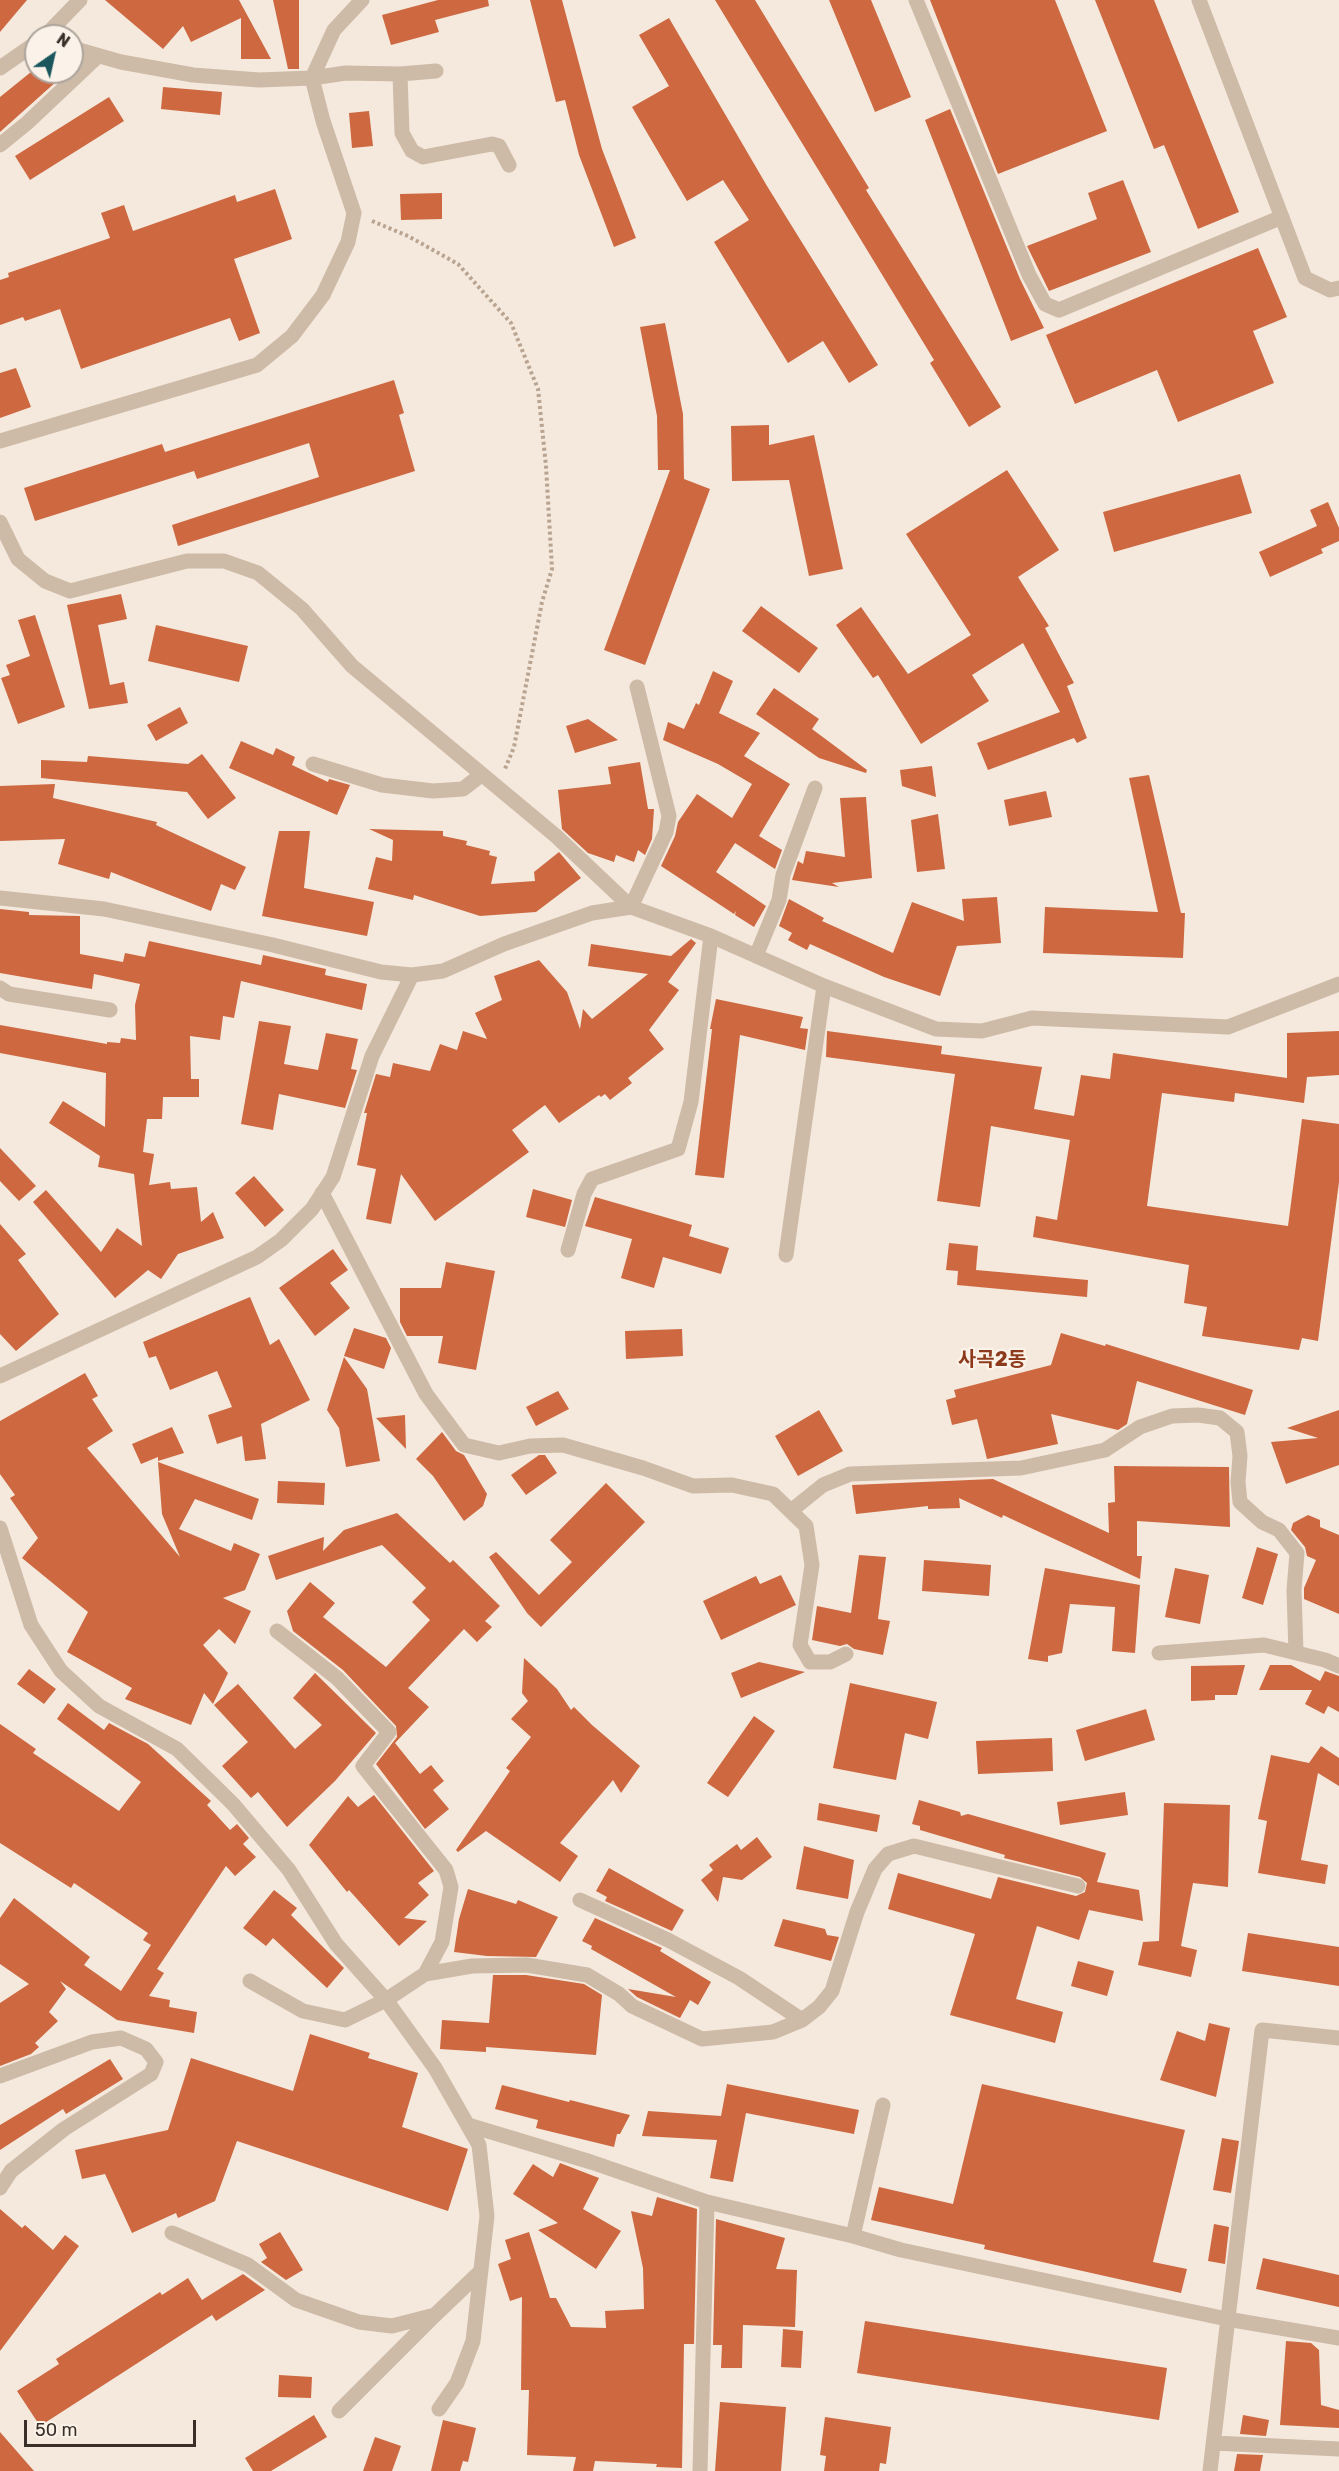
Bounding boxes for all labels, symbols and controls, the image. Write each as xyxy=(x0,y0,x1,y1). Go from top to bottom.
north arrow xyxy=(24,24,84,84)
text: N xyxy=(53,29,73,51)
district label: 사곡2동 xyxy=(958,1348,1026,1372)
scale bar xyxy=(27,2408,200,2446)
text: 50 m xyxy=(35,2419,78,2441)

